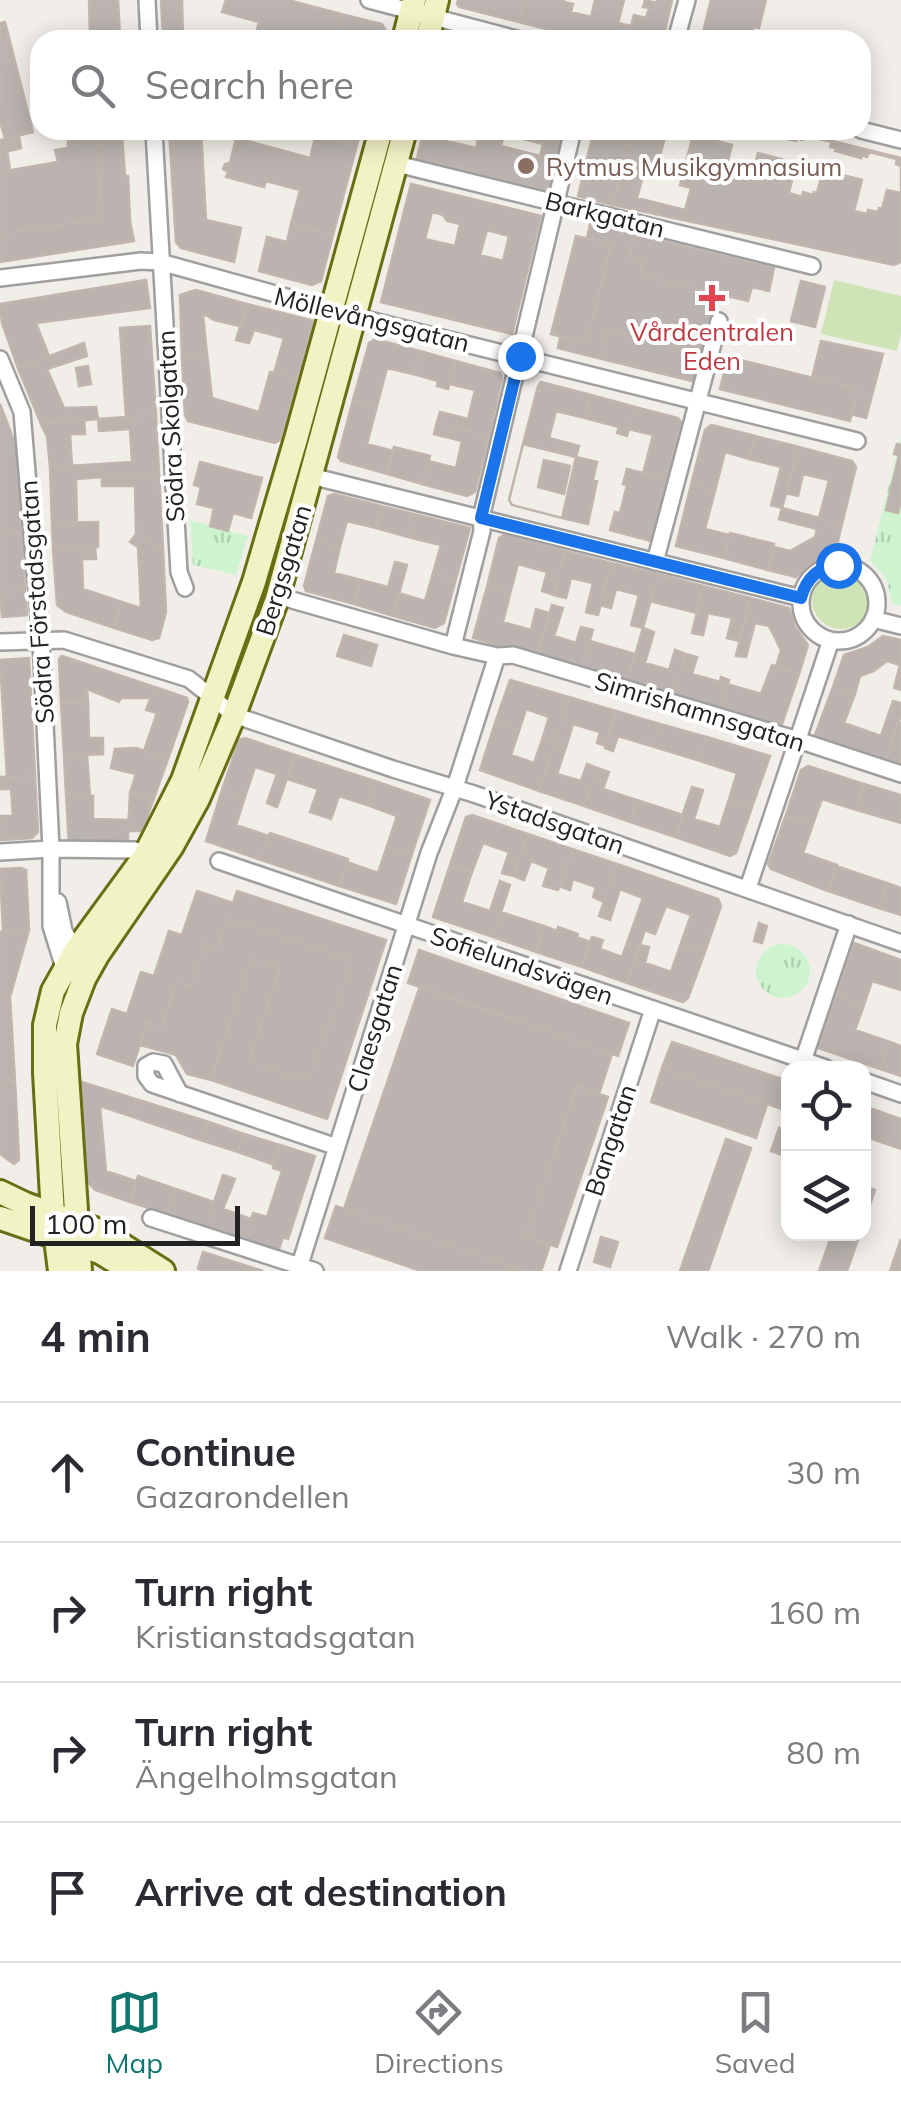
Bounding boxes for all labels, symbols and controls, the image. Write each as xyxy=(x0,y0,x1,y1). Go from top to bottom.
search box xyxy=(30,30,871,140)
icon: search xyxy=(65,58,120,113)
text: Search here xyxy=(145,61,354,109)
place label: Rytmus Musikgymnasium xyxy=(546,151,842,182)
marker: Rytmus Musikgymnasium xyxy=(515,155,537,177)
street label: Barkgatan xyxy=(542,184,668,244)
street label: Möllevångsgatan xyxy=(271,280,473,358)
marker: Vårdcentralen Eden xyxy=(699,285,725,311)
place label: Vårdcentralen Eden xyxy=(630,316,794,376)
street label: Södra Skolgatan xyxy=(149,329,191,523)
route end xyxy=(498,334,544,380)
street label: Södra Förstadsgatan xyxy=(12,479,60,725)
street label: Bergsgatan xyxy=(248,501,318,639)
route start xyxy=(816,543,862,589)
street label: Simrishamnsgatan xyxy=(591,664,809,758)
street label: Ystadsgatan xyxy=(480,783,629,860)
street label: Sofielundsvägen xyxy=(426,919,618,1011)
street label: Claesgatan xyxy=(340,960,408,1096)
map controls xyxy=(781,1061,871,1241)
button: locate xyxy=(781,1061,871,1151)
street label: Bangatan xyxy=(577,1080,643,1200)
button: layers xyxy=(781,1151,871,1241)
scale bar xyxy=(30,1201,240,1246)
text: 100 m xyxy=(45,1206,127,1241)
text: 4 min xyxy=(40,1310,151,1363)
text: Walk · 270 m xyxy=(666,1316,861,1356)
text: Continue xyxy=(135,1428,296,1476)
icon: ahead xyxy=(40,1445,95,1500)
text: 30 m xyxy=(786,1452,861,1492)
text: Gazarondellen xyxy=(135,1476,350,1516)
text: Turn right xyxy=(135,1568,312,1616)
icon: right xyxy=(40,1585,95,1640)
text: 160 m xyxy=(767,1592,861,1632)
text: Kristianstadsgatan xyxy=(135,1616,416,1656)
text: Turn right xyxy=(135,1708,312,1756)
icon: right xyxy=(40,1725,95,1780)
text: 80 m xyxy=(786,1732,861,1772)
text: Ängelholmsgatan xyxy=(135,1756,398,1796)
icon: arrive xyxy=(40,1865,95,1920)
text: Arrive at destination xyxy=(135,1868,507,1916)
tab: Map xyxy=(106,1985,163,2080)
tab: Directions xyxy=(374,1985,504,2080)
tab: Saved xyxy=(715,1985,795,2080)

